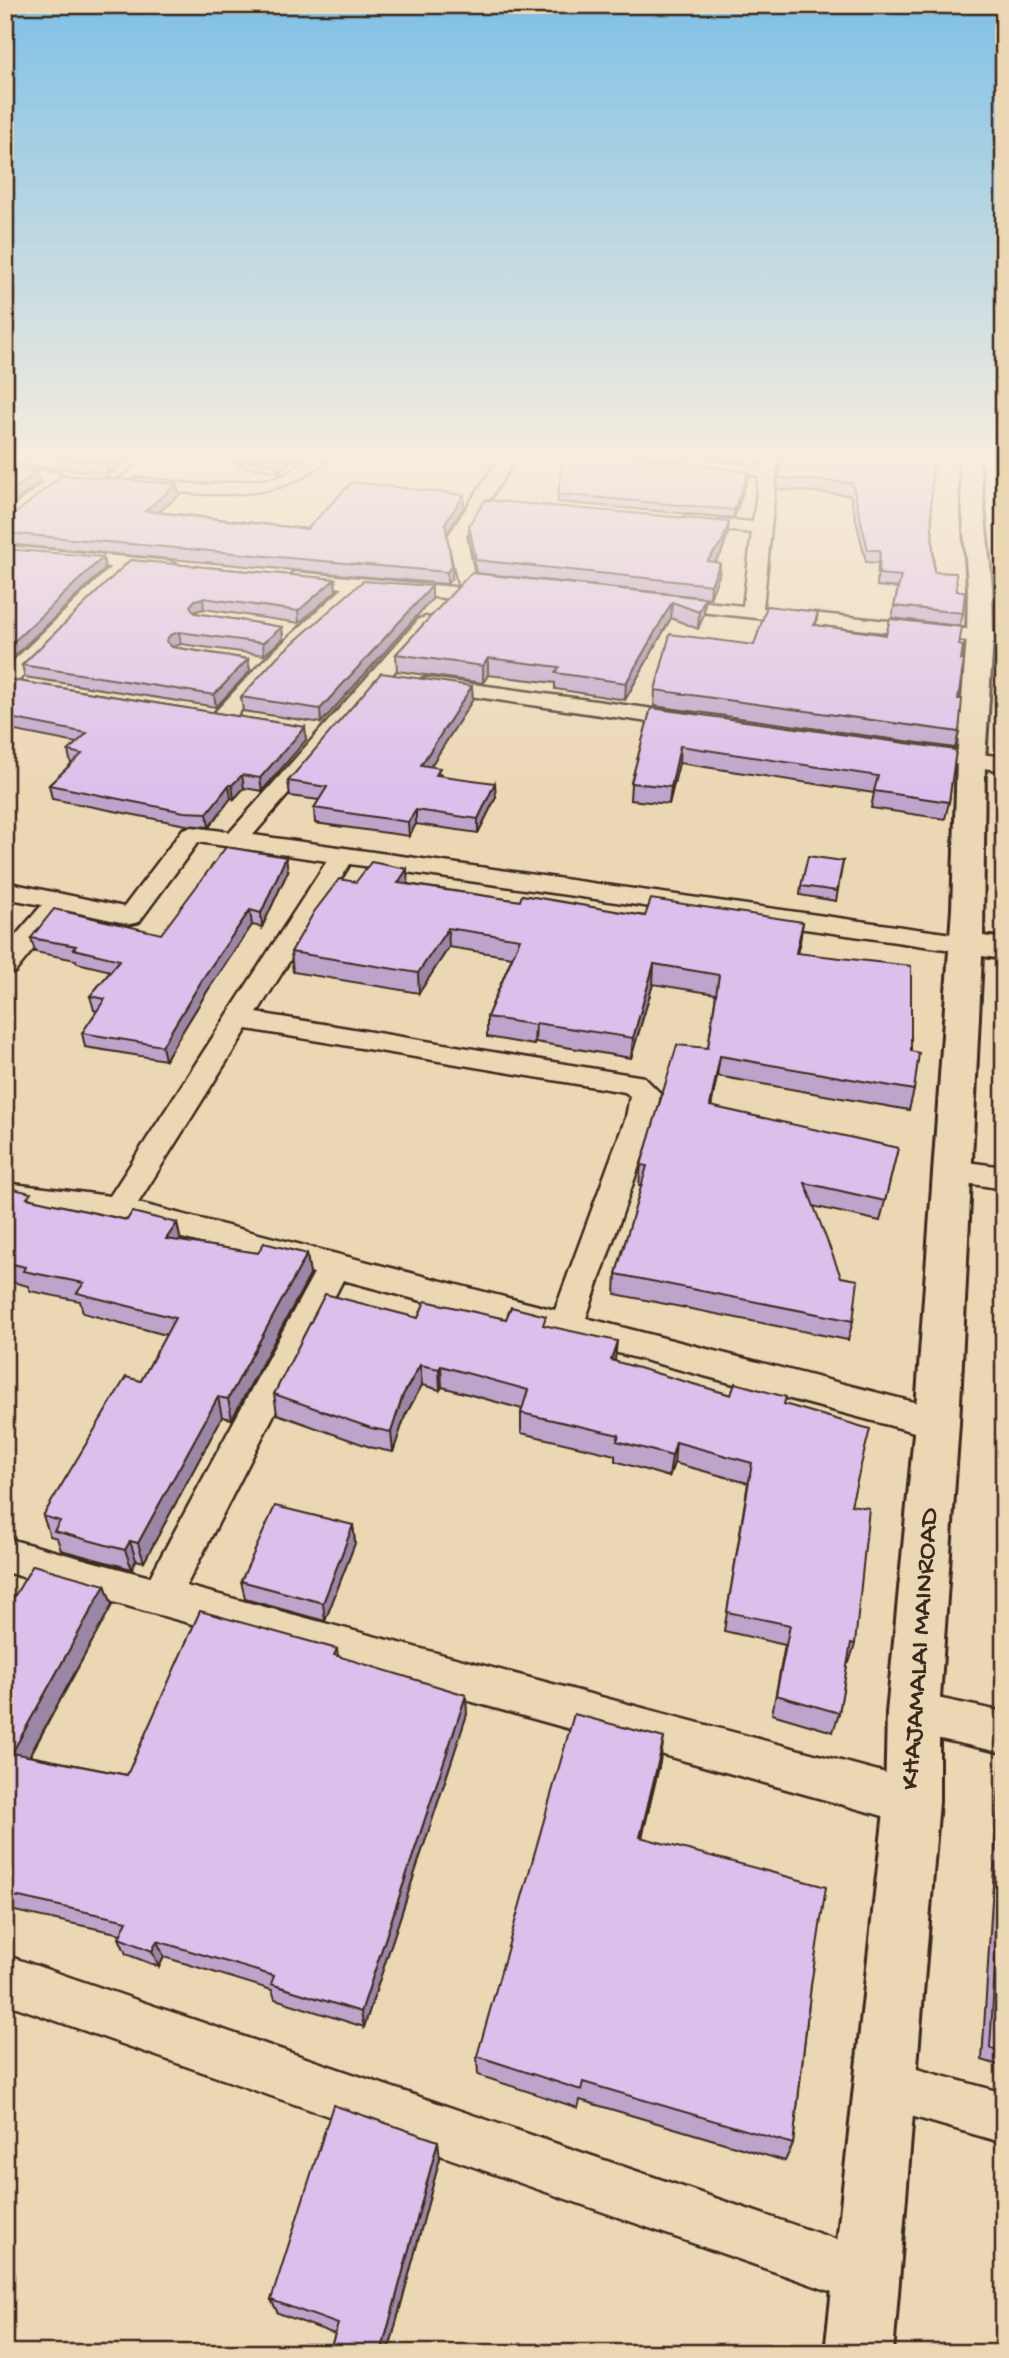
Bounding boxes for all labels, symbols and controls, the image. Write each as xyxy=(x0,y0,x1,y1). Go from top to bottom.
street label: KHAJAMALAI MAINROAD xyxy=(895,1506,947,1791)

